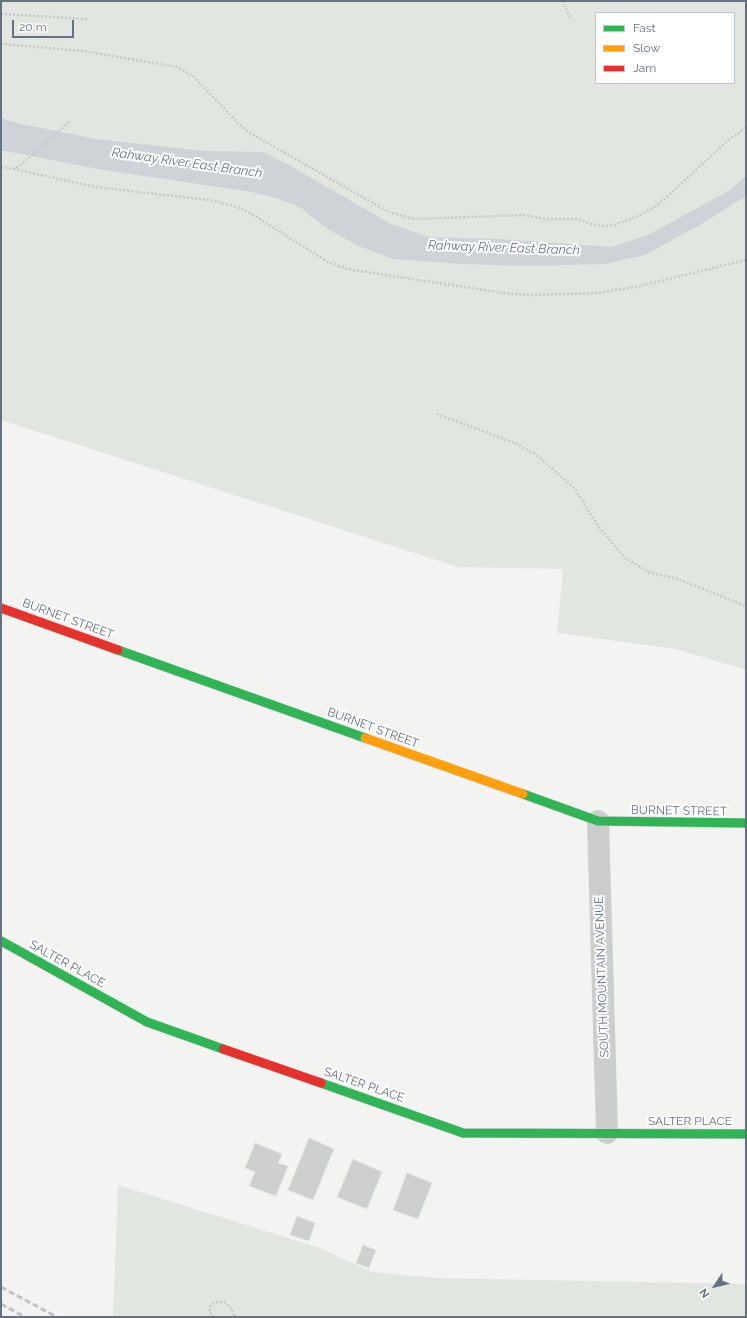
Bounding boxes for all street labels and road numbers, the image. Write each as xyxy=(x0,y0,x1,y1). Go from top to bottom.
street label: BURNET STREET xyxy=(20,596,116,642)
street label: BURNET STREET xyxy=(325,705,421,751)
street label: BURNET STREET xyxy=(631,803,727,819)
street label: SOUTH MOUNTAIN AVENUE xyxy=(592,896,612,1058)
street label: SALTER PLACE xyxy=(27,937,107,991)
street label: SALTER PLACE xyxy=(322,1064,406,1106)
street label: SALTER PLACE xyxy=(648,1114,732,1128)

